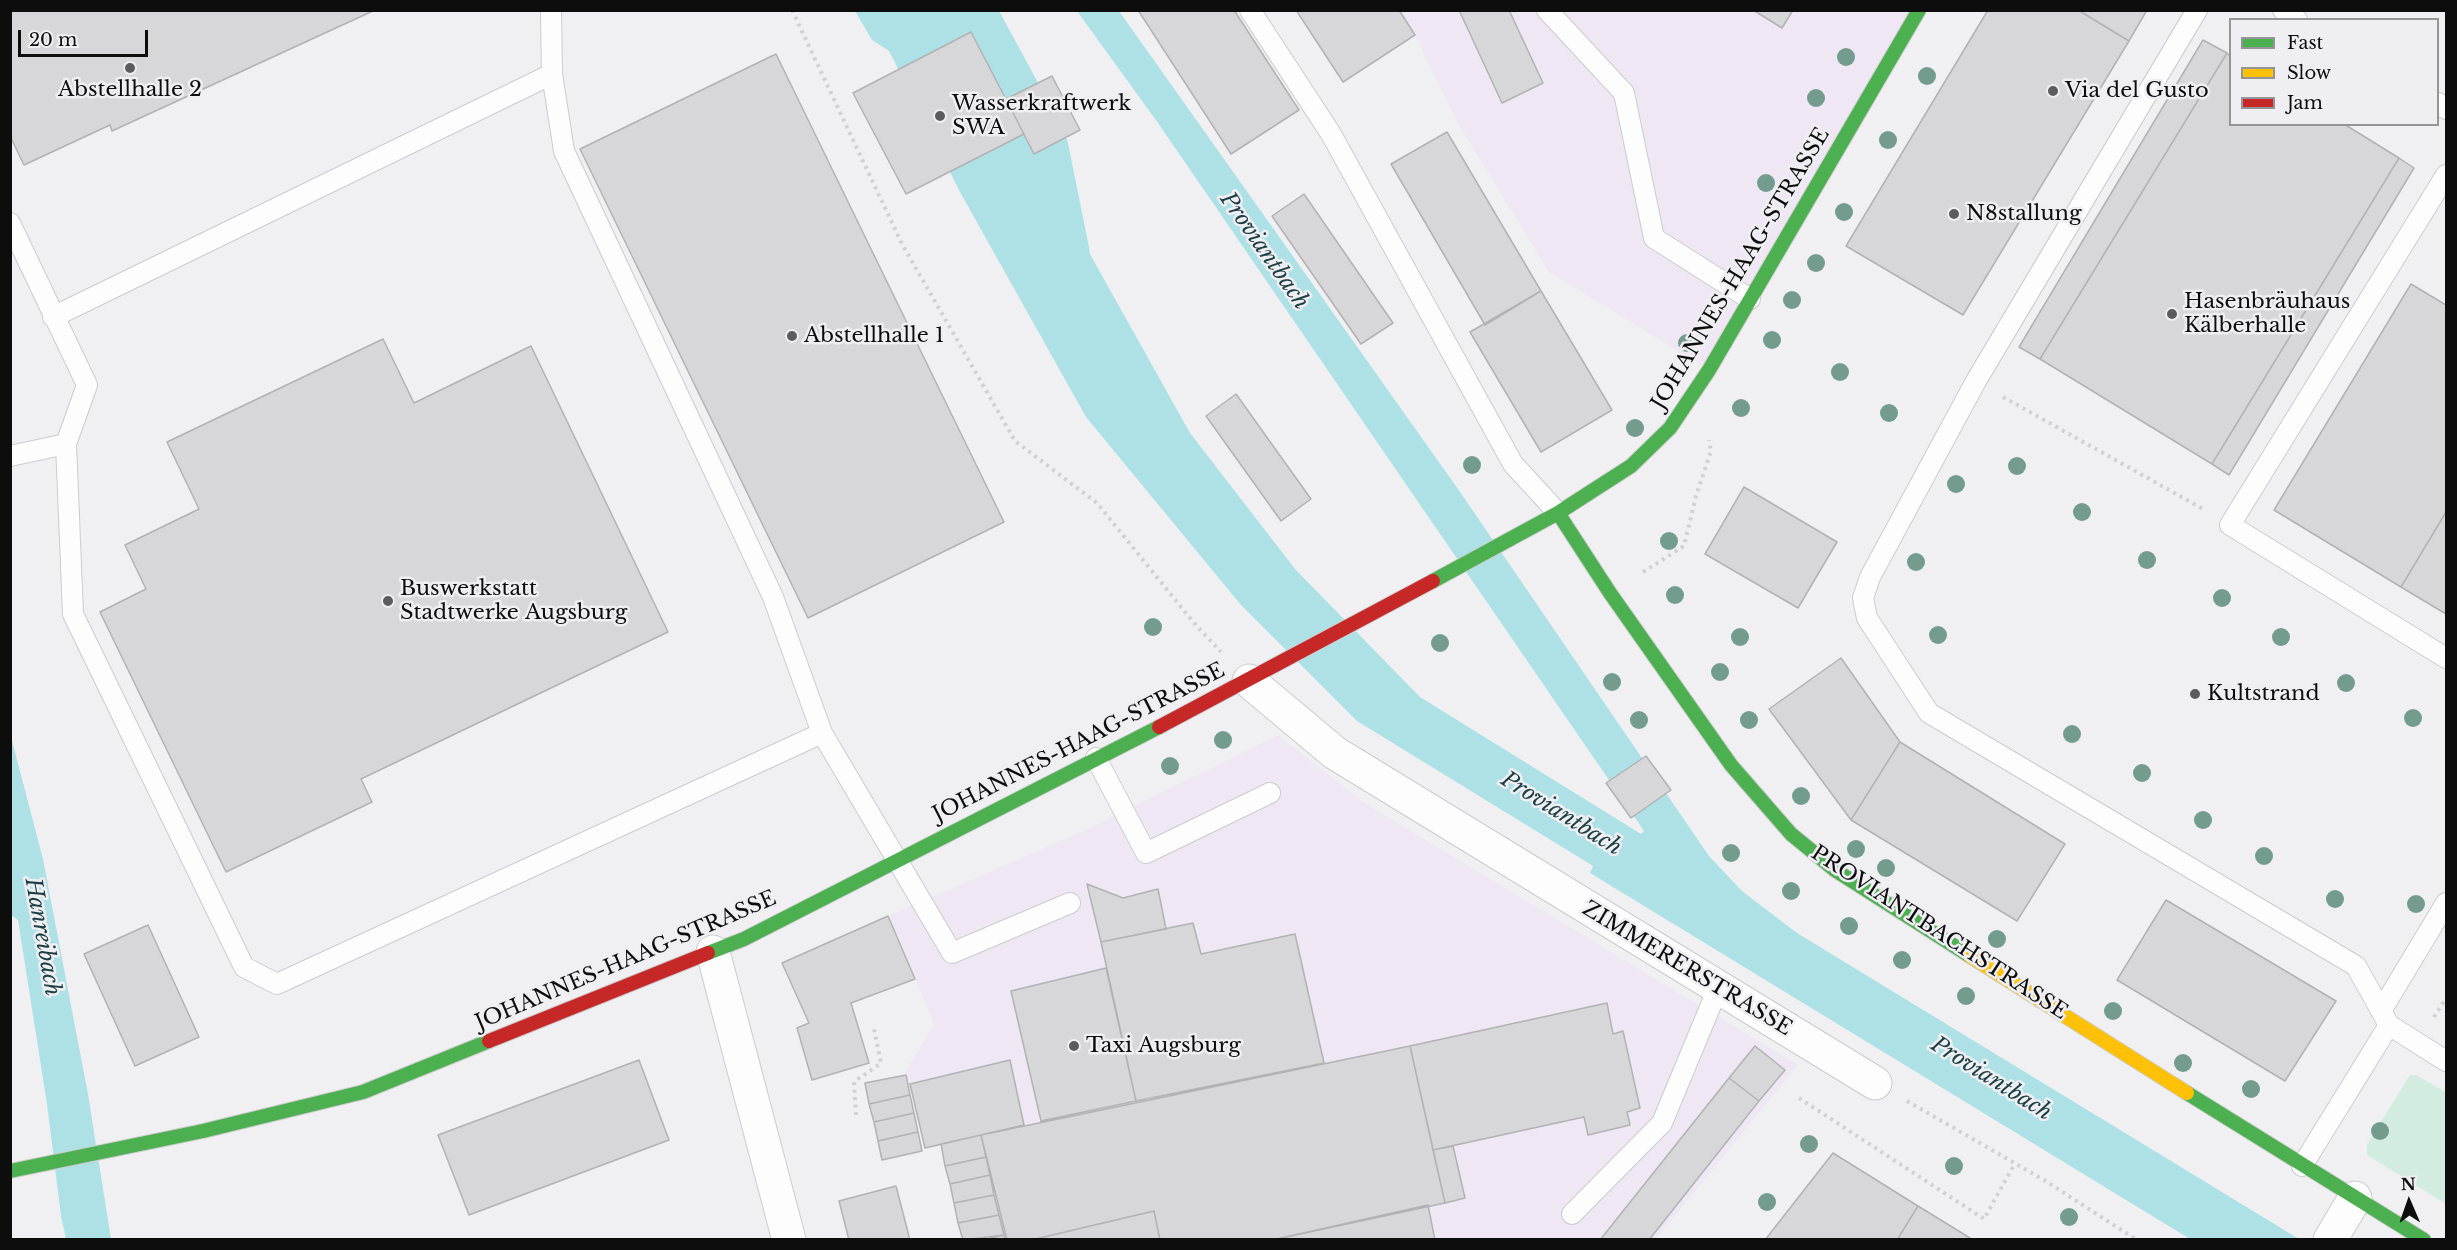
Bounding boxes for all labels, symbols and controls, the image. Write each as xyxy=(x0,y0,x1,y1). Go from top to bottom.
scale bar xyxy=(21,18,152,56)
legend xyxy=(2229,18,2439,126)
text: 20 m xyxy=(29,29,77,51)
text: Fast xyxy=(2287,32,2323,54)
marker: Abstellhalle 2 xyxy=(123,61,137,75)
text: Slow xyxy=(2287,62,2331,84)
place label: Abstellhalle 2 xyxy=(58,77,202,103)
place label: Via del Gusto xyxy=(2065,78,2209,104)
marker: Via del Gusto xyxy=(2046,84,2060,98)
place label: Wasserkraftwerk SWA xyxy=(952,91,1131,141)
text: Jam xyxy=(2287,92,2323,114)
marker: Wasserkraftwerk SWA xyxy=(933,109,947,123)
street label: JOHANNES-HAAG-STRASSE xyxy=(1647,124,1835,414)
water label: Proviantbach xyxy=(1214,187,1314,315)
place label: N8stallung xyxy=(1966,201,2082,227)
marker: N8stallung xyxy=(1947,207,1961,221)
place label: Hasenbräuhaus Kälberhalle xyxy=(2184,289,2350,339)
marker: Hasenbräuhaus Kälberhalle xyxy=(2165,307,2179,321)
place label: Abstellhalle 1 xyxy=(804,323,944,349)
marker: Abstellhalle 1 xyxy=(785,329,799,343)
place label: Buswerkstatt Stadtwerke Augsburg xyxy=(400,576,627,626)
marker: Buswerkstatt Stadtwerke Augsburg xyxy=(381,594,395,608)
street label: JOHANNES-HAAG-STRASSE xyxy=(929,658,1229,828)
place label: Kultstrand xyxy=(2207,681,2320,707)
marker: Kultstrand xyxy=(2188,687,2202,701)
water label: Proviantbach xyxy=(1496,766,1626,862)
street label: PROVIANTBACHSTRASSE xyxy=(1806,841,2072,1025)
water label: Hanreibach xyxy=(19,876,65,998)
street label: JOHANNES-HAAG-STRASSE xyxy=(472,886,780,1036)
street label: ZIMMERERSTRASSE xyxy=(1578,896,1796,1042)
water label: Proviantbach xyxy=(1926,1031,2056,1127)
place label: Taxi Augsburg xyxy=(1086,1033,1241,1059)
marker: Taxi Augsburg xyxy=(1067,1039,1081,1053)
north arrow xyxy=(2379,1172,2439,1232)
text: N xyxy=(2400,1174,2416,1194)

